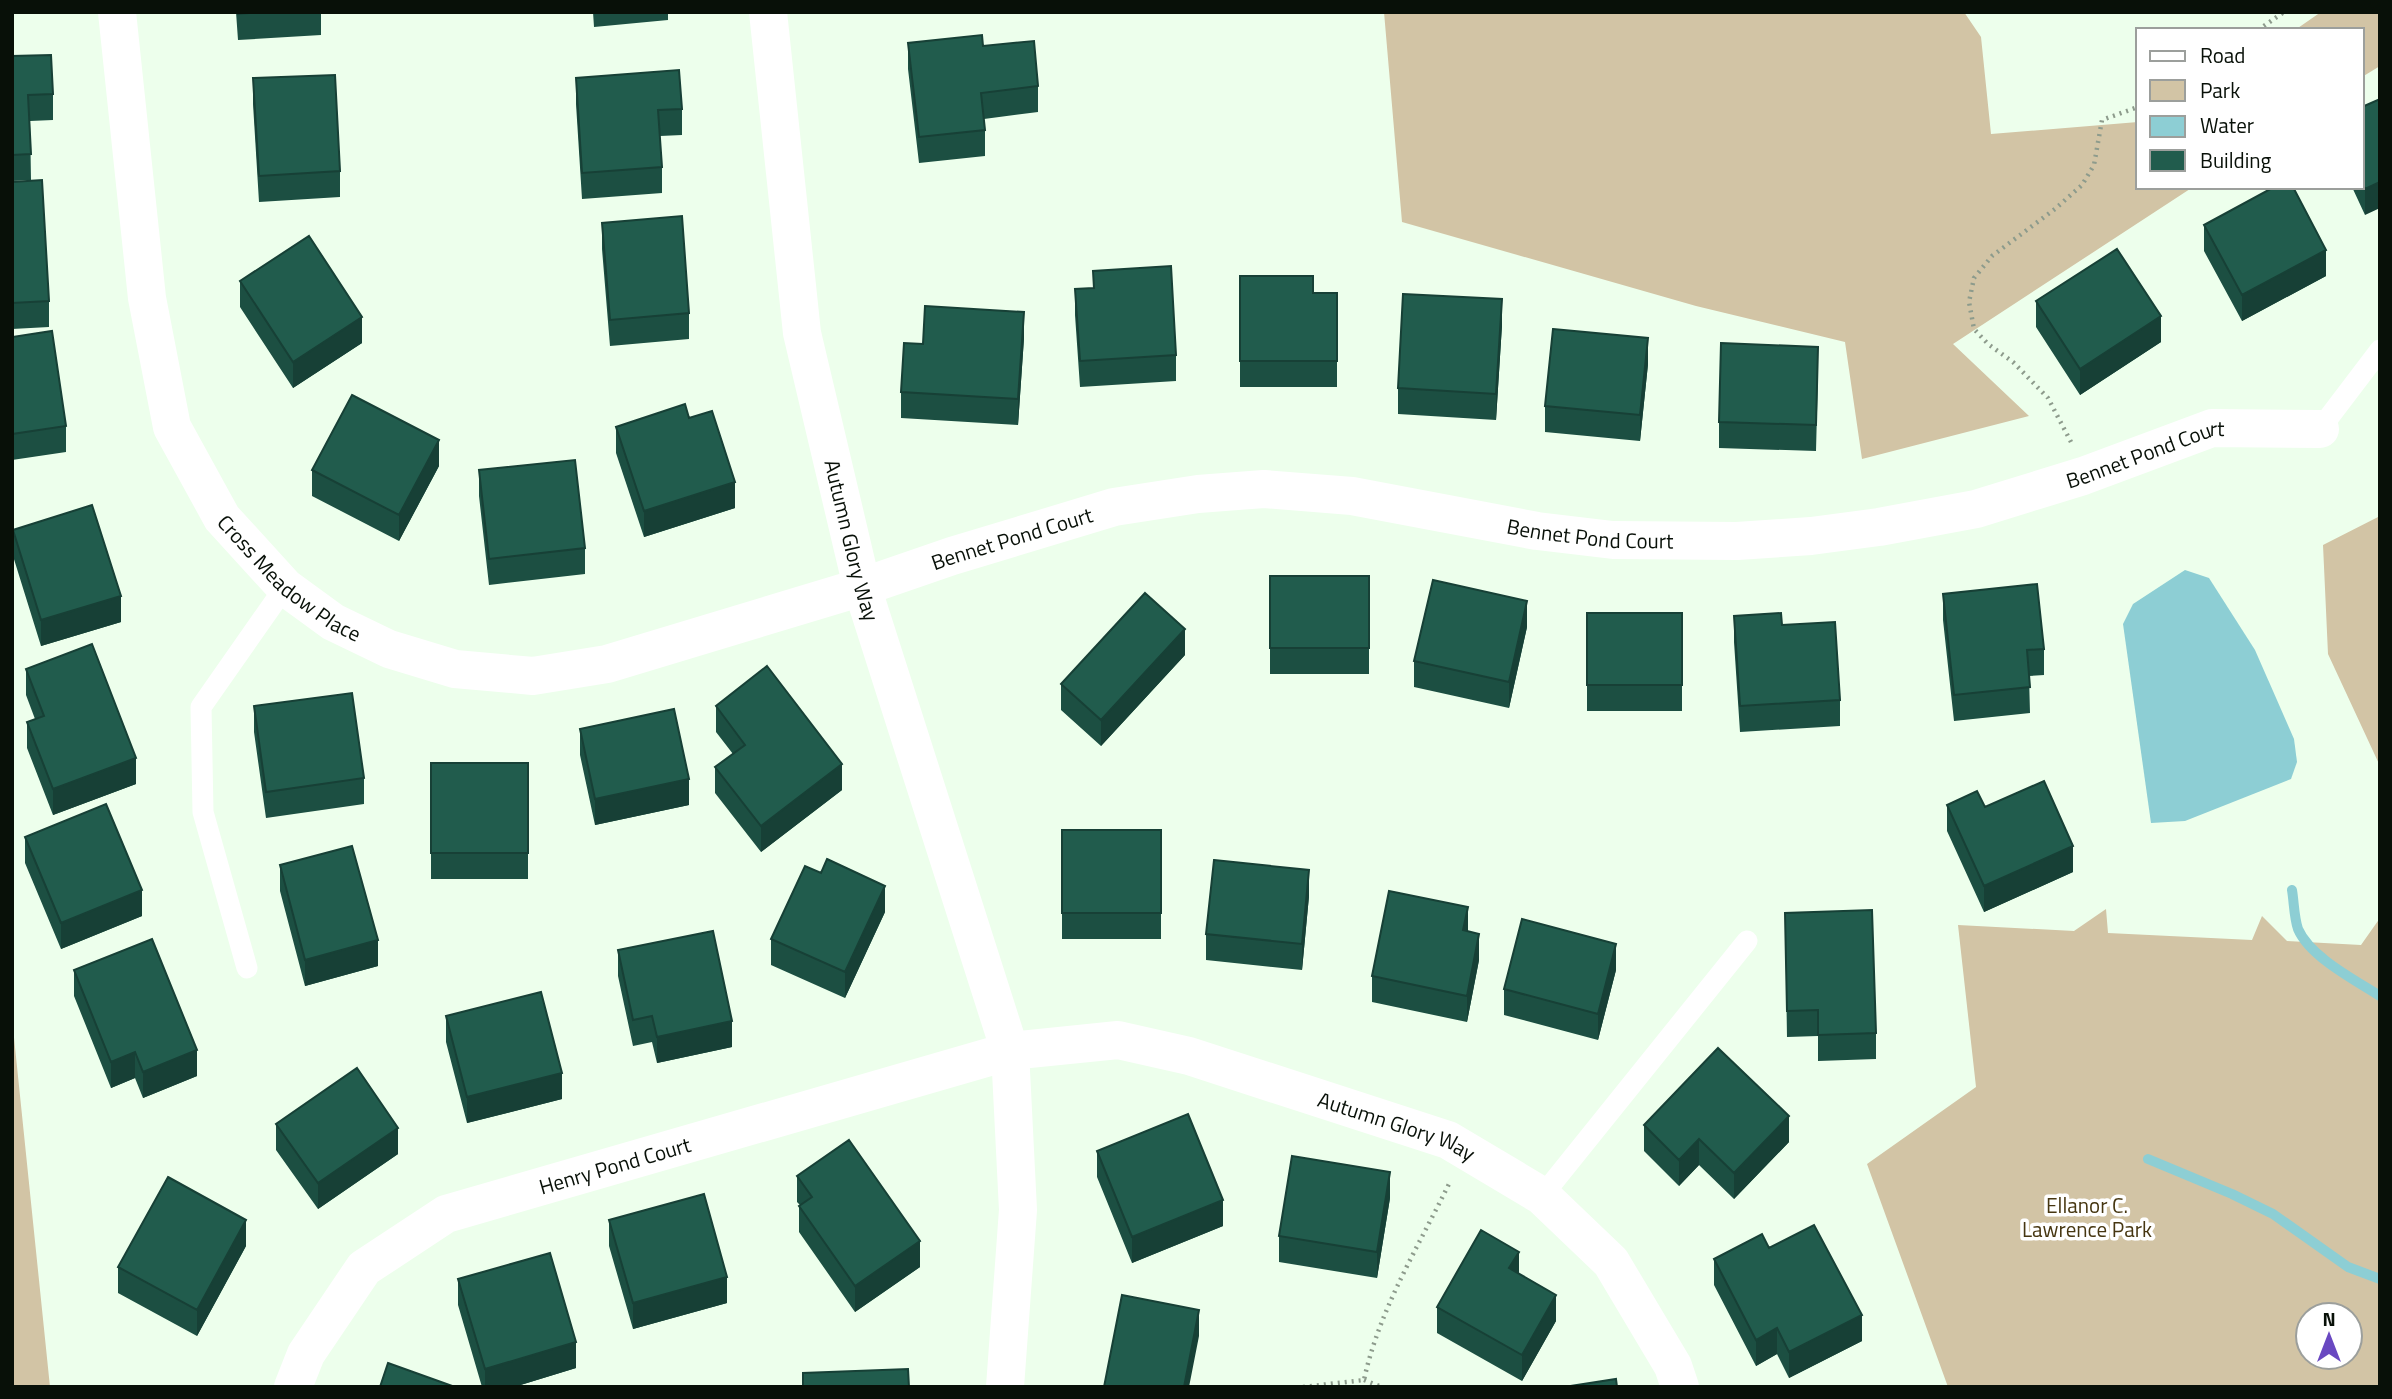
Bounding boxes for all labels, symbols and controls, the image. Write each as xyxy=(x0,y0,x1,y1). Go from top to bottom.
legend xyxy=(2136,28,2364,189)
text: Road xyxy=(2200,39,2245,71)
text: Park xyxy=(2200,74,2240,106)
text: Water xyxy=(2200,109,2254,141)
text: Building xyxy=(2200,144,2272,176)
street label: Bennet Pond Court xyxy=(2062,412,2225,496)
street label: Autumn Glory Way xyxy=(816,456,888,625)
street label: Bennet Pond Court xyxy=(927,498,1097,578)
street label: Cross Meadow Place xyxy=(210,507,367,649)
street label: Bennet Pond Court xyxy=(1504,510,1674,556)
street label: Autumn Glory Way xyxy=(1314,1083,1482,1169)
street label: Henry Pond Court xyxy=(535,1128,695,1202)
park label: Ellanor C. Lawrence Park xyxy=(2022,1189,2152,1245)
north arrow xyxy=(2294,1301,2364,1371)
text: N xyxy=(2322,1304,2336,1333)

